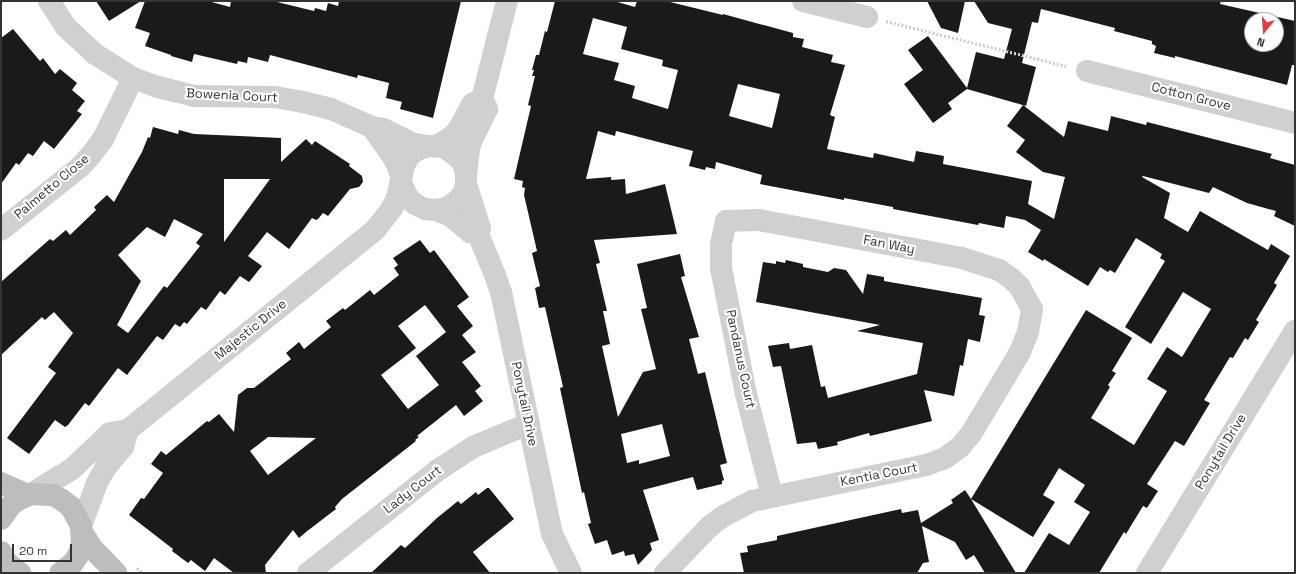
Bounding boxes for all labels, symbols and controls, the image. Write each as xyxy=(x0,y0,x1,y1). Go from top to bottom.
north arrow xyxy=(1244,12,1284,52)
text: N xyxy=(1255,35,1266,50)
street label: Cotton Grove xyxy=(1150,80,1232,114)
street label: Bowenia Court xyxy=(186,86,278,106)
street label: Palmetto Close xyxy=(11,151,93,223)
street label: Fan Way xyxy=(862,232,916,258)
street label: Majestic Drive xyxy=(212,296,290,364)
street label: Pandanus Court xyxy=(722,308,758,410)
street label: Ponytail Drive xyxy=(507,360,541,448)
street label: Ponytail Drive xyxy=(1192,411,1250,493)
street label: Kentia Court xyxy=(839,460,919,490)
street label: Lady Court xyxy=(381,463,445,517)
scale bar xyxy=(14,536,74,562)
text: 20 m xyxy=(19,543,47,559)

